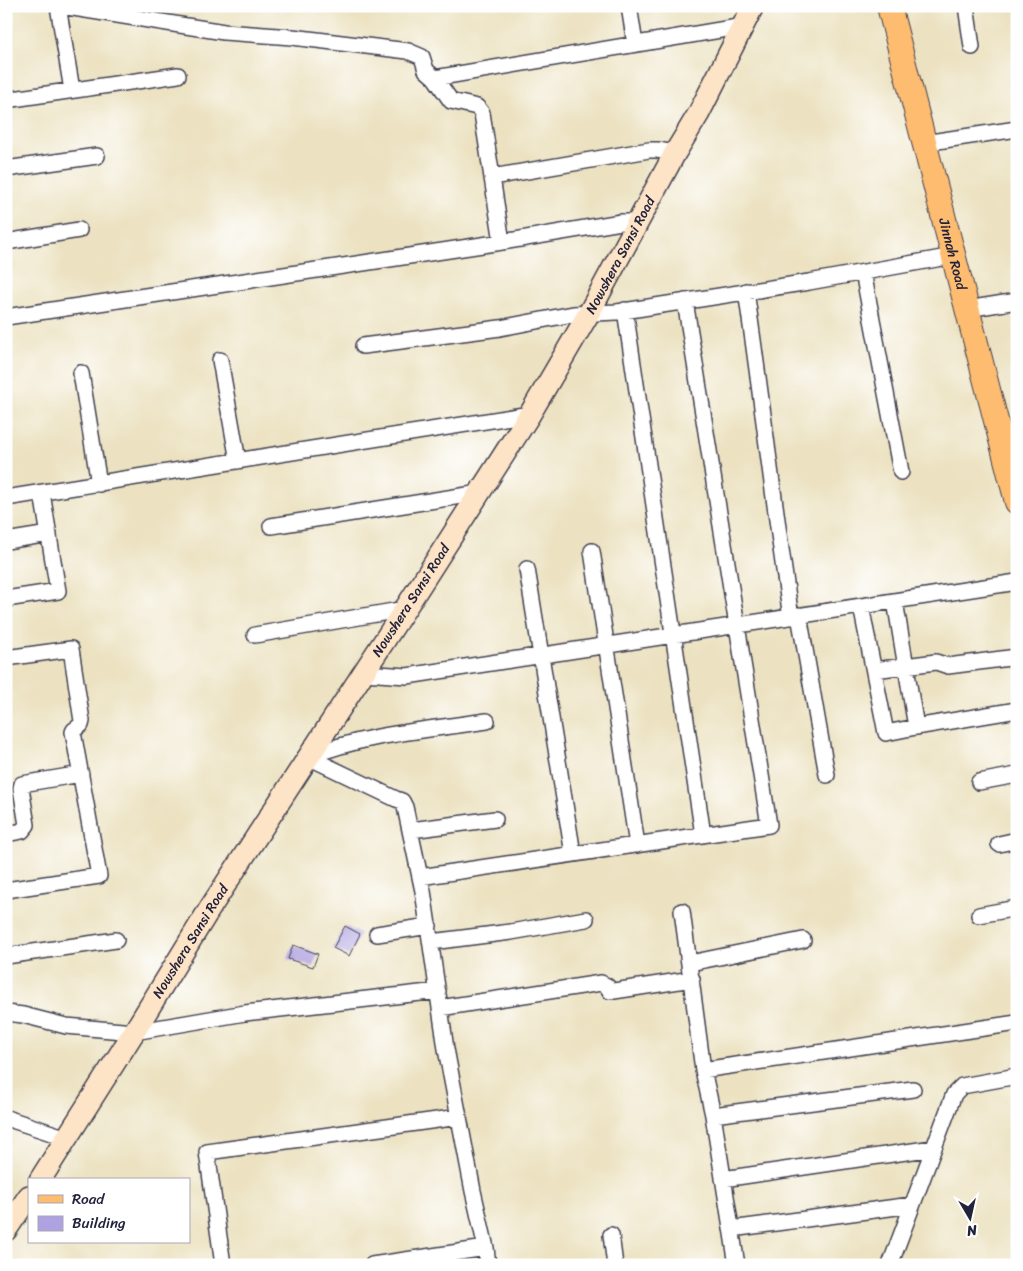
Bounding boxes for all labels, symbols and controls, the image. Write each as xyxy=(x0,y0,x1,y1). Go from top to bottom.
street label: Nowshera Sansi Road xyxy=(579,191,663,319)
street label: Jinnah Road xyxy=(931,214,974,294)
street label: Nowshera Sansi Road xyxy=(365,538,458,662)
street label: Nowshera Sansi Road xyxy=(145,878,236,1003)
legend xyxy=(28,1178,190,1244)
text: Road xyxy=(72,1186,105,1212)
north arrow xyxy=(946,1194,996,1244)
text: Building xyxy=(72,1210,126,1236)
text: N xyxy=(965,1217,980,1243)

